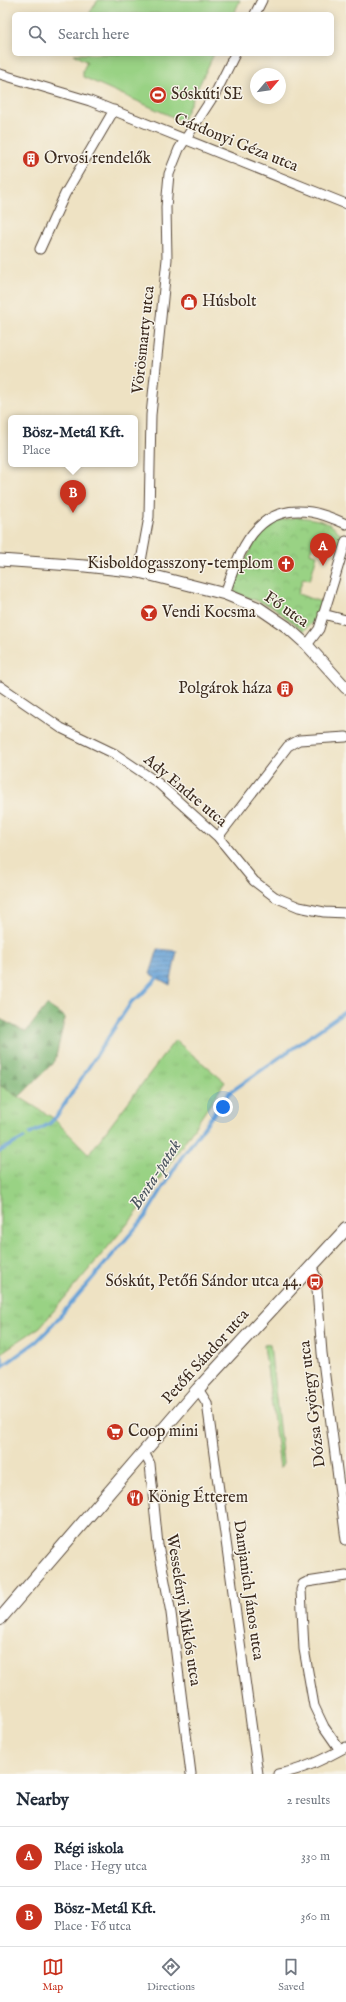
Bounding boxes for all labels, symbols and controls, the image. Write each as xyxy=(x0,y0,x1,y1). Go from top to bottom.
search box xyxy=(12,12,334,56)
icon: search xyxy=(26,23,48,45)
text: Search here xyxy=(58,25,129,44)
north arrow xyxy=(250,68,286,104)
sports icon: Sóskúti SE xyxy=(148,85,168,105)
place label: Sóskúti SE xyxy=(171,85,243,105)
street label: Gárdonyi Géza utca xyxy=(171,109,301,177)
building icon: Orvosi rendelők xyxy=(21,149,41,169)
place label: Orvosi rendelők xyxy=(44,149,152,169)
street label: Vörösmarty utca xyxy=(128,285,160,396)
shop icon: Húsbolt xyxy=(179,292,199,312)
place label: Húsbolt xyxy=(202,292,257,312)
popup xyxy=(8,415,138,467)
text: Bösz-Metál Kft. xyxy=(22,423,124,442)
text: Place xyxy=(22,442,50,459)
pin: B xyxy=(60,480,86,513)
pin: A xyxy=(310,533,336,566)
place label: Kisboldogasszony-templom xyxy=(87,554,273,574)
church icon: Kisboldogasszony-templom xyxy=(276,554,296,574)
street label: Fő utca xyxy=(260,588,312,632)
bar icon: Vendi Kocsma xyxy=(139,603,159,623)
place label: Vendi Kocsma xyxy=(161,603,256,623)
place label: Polgárok háza xyxy=(178,679,272,699)
building icon: Polgárok háza xyxy=(275,679,295,699)
street label: Ady Endre utca xyxy=(138,750,231,832)
your location xyxy=(213,1097,233,1117)
water label: Benta-patak xyxy=(126,1136,186,1214)
place label: Sóskút, Petőfi Sándor utca 44. xyxy=(106,1272,302,1292)
bus stop icon: Sóskút, Petőfi Sándor utca 44. xyxy=(305,1272,325,1292)
street label: Petőfi Sándor utca xyxy=(158,1305,254,1409)
street label: Dózsa György utca xyxy=(295,1339,331,1469)
supermarket icon: Coop mini xyxy=(105,1422,125,1442)
place label: Coop mini xyxy=(128,1422,198,1442)
place label: König Étterem xyxy=(148,1486,248,1508)
restaurant icon: König Étterem xyxy=(125,1488,145,1508)
street label: Damjanich János utca xyxy=(228,1519,268,1661)
street label: Wesselényi Miklós utca xyxy=(161,1533,205,1687)
text: Nearby xyxy=(16,1790,69,1811)
text: 2 results xyxy=(286,1792,330,1809)
text: Régi iskola xyxy=(54,1839,123,1858)
text: A xyxy=(25,1848,33,1865)
text: 330 m xyxy=(301,1848,330,1865)
text: Place · Hegy utca xyxy=(54,1858,147,1875)
text: Bösz-Metál Kft. xyxy=(54,1899,156,1918)
text: B xyxy=(25,1908,33,1925)
text: 360 m xyxy=(300,1908,330,1925)
text: Place · Fő utca xyxy=(54,1918,131,1935)
tab: Map xyxy=(42,1956,64,1994)
tab: Directions xyxy=(147,1956,195,1994)
tab: Saved xyxy=(278,1956,304,1994)

